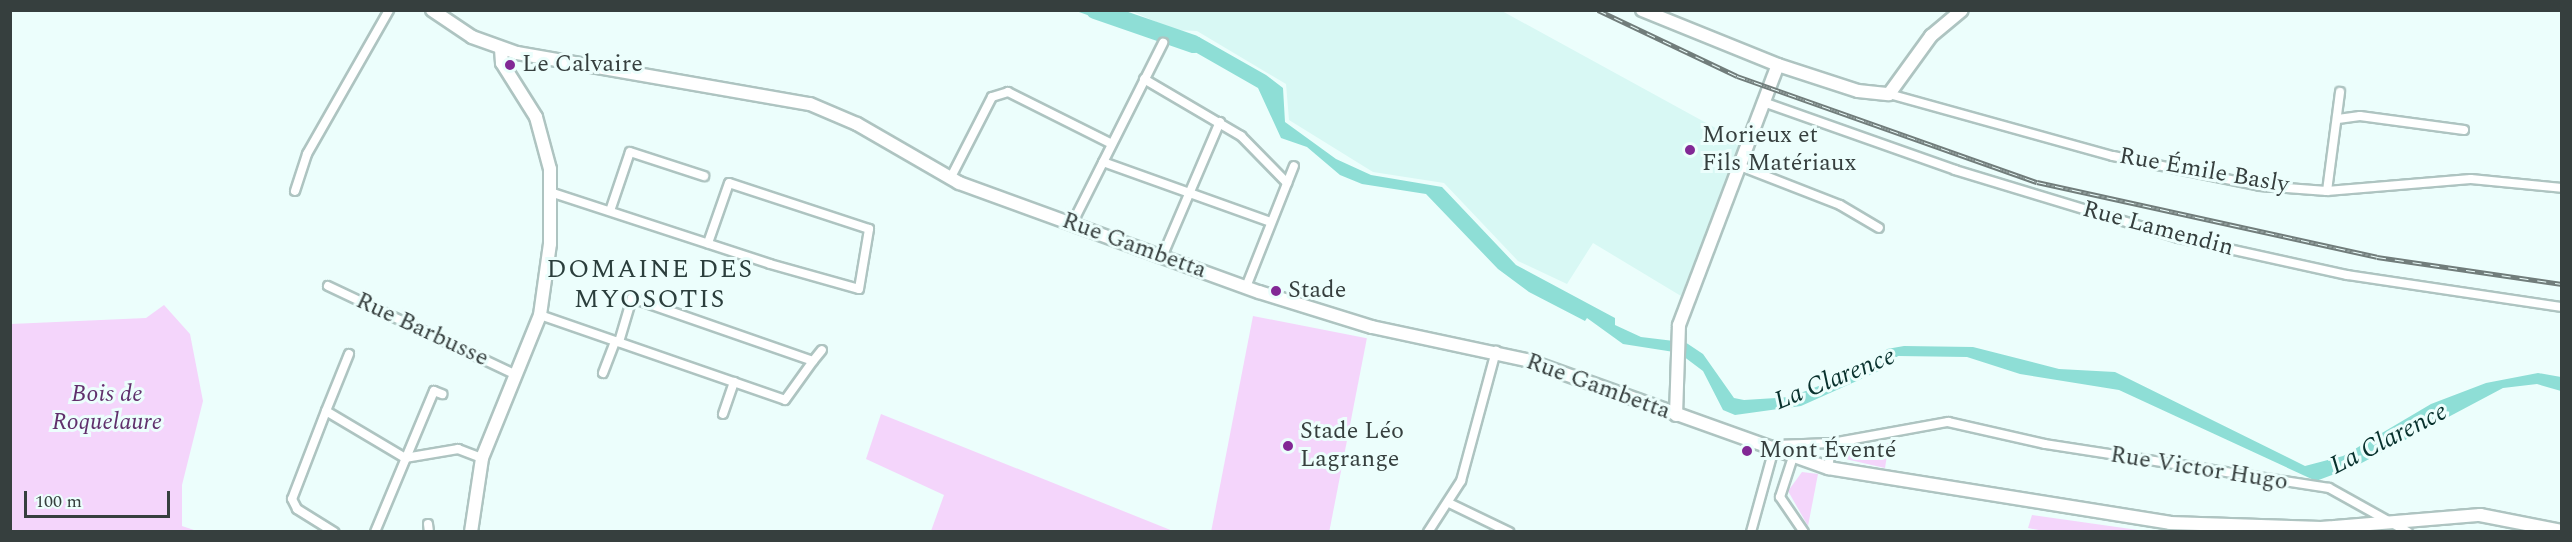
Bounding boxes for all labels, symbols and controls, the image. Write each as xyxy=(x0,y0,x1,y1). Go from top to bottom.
place label: Le Calvaire xyxy=(522,51,643,79)
marker: Le Calvaire xyxy=(503,58,517,72)
place label: Morieux et Fils Matériaux xyxy=(1702,122,1856,178)
street label: Rue Émile Basly xyxy=(2117,142,2291,200)
marker: Morieux et Fils Matériaux xyxy=(1683,143,1697,157)
street label: Rue Lamendin xyxy=(2079,195,2237,263)
street label: Rue Gambetta xyxy=(1058,207,1210,285)
district label: DOMAINE DES MYOSOTIS xyxy=(546,254,754,316)
place label: Stade xyxy=(1288,277,1346,305)
marker: Stade xyxy=(1269,284,1283,298)
street label: Rue Barbusse xyxy=(351,287,493,373)
water label: La Clarence xyxy=(1770,341,1900,417)
street label: Rue Gambetta xyxy=(1522,348,1674,426)
park label: Bois de Roquelaure xyxy=(52,381,162,437)
water label: La Clarence xyxy=(2325,396,2453,482)
place label: Stade Léo Lagrange xyxy=(1300,418,1404,474)
place label: Mont Éventé xyxy=(1759,437,1896,465)
marker: Stade Léo Lagrange xyxy=(1281,439,1295,453)
street label: Rue Victor Hugo xyxy=(2108,441,2290,497)
marker: Mont Éventé xyxy=(1740,444,1754,458)
scale bar xyxy=(27,479,172,517)
text: 100 m xyxy=(35,488,82,515)

